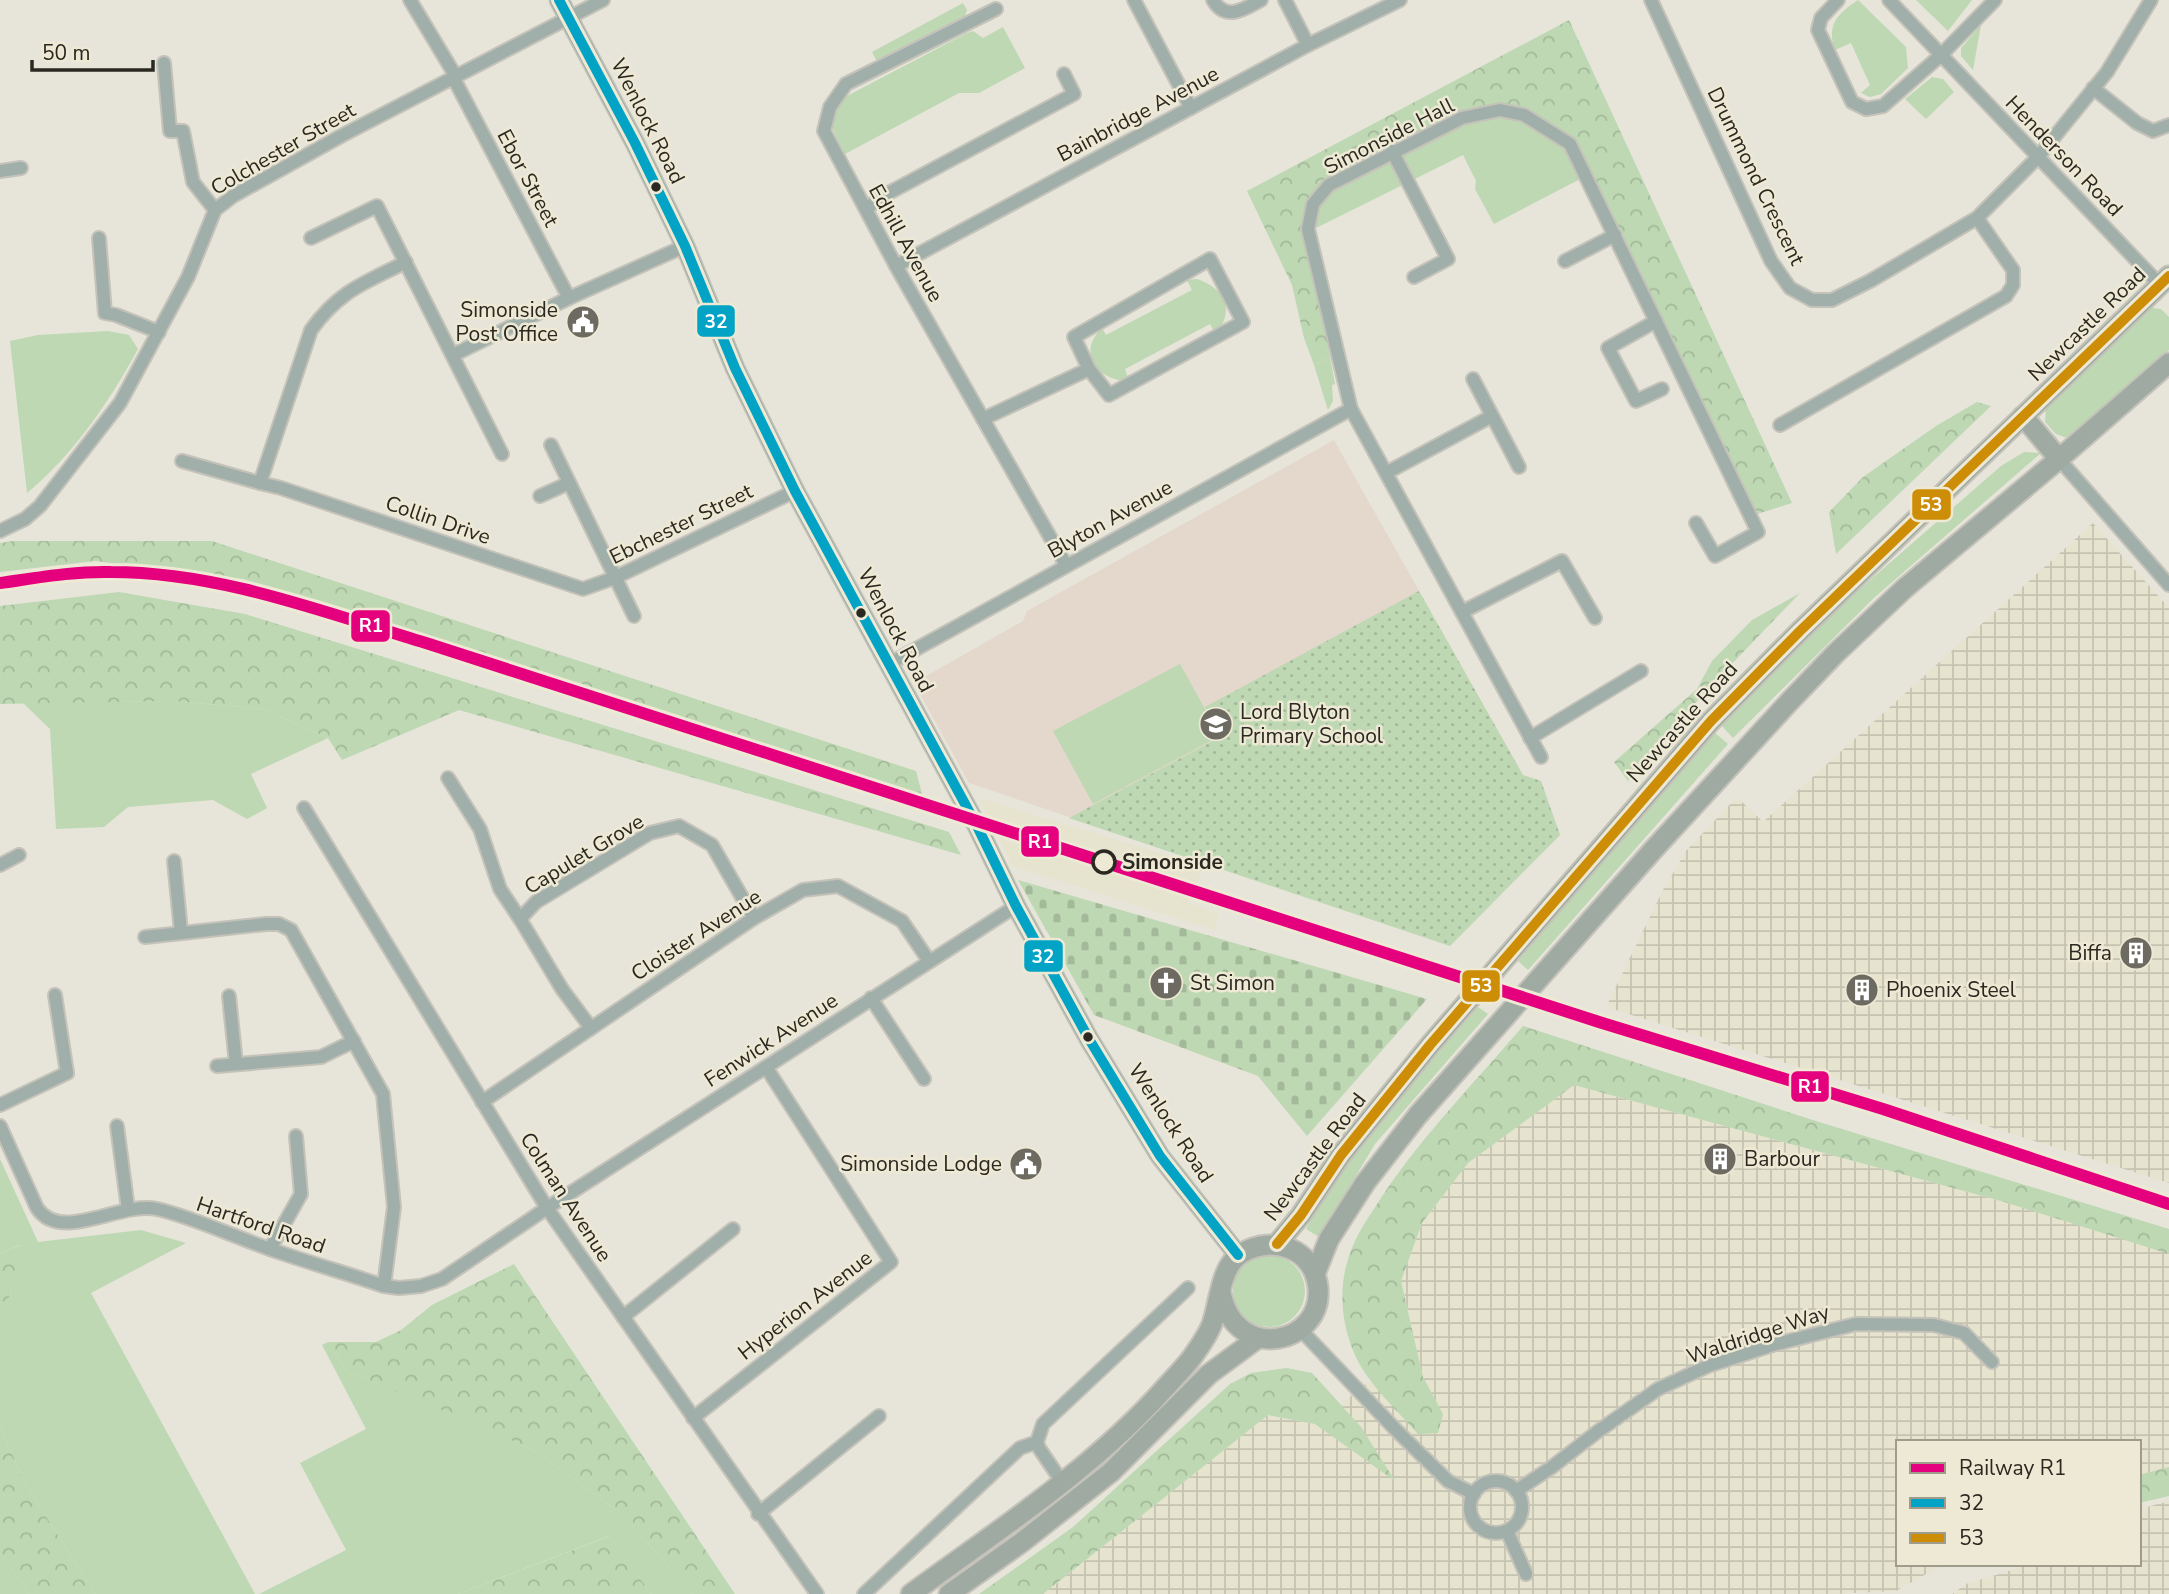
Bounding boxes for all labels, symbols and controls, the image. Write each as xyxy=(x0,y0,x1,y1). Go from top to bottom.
scale bar xyxy=(32,28,152,72)
text: 50 m xyxy=(42,39,91,67)
street label: Wenlock Road xyxy=(604,53,692,189)
street label: Bainbridge Avenue xyxy=(1052,60,1224,168)
street label: Drummond Crescent xyxy=(1701,82,1812,270)
street label: Henderson Road xyxy=(1999,89,2129,223)
street label: Simonside Hall xyxy=(1319,91,1460,181)
street label: Colchester Street xyxy=(206,96,361,202)
street label: Ebor Street xyxy=(491,124,566,232)
street label: Edhill Avenue xyxy=(862,179,950,307)
unlabelled marker xyxy=(649,180,663,194)
street label: Newcastle Road xyxy=(2022,261,2152,387)
place label: Simonside Post Office xyxy=(456,296,558,348)
public building icon: Simonside Post Office xyxy=(564,303,602,341)
line badge: 32 xyxy=(696,304,736,338)
text: 32 xyxy=(705,309,727,335)
street label: Blyton Avenue xyxy=(1042,473,1178,565)
street label: Ebchester Street xyxy=(605,477,758,571)
line badge: 53 xyxy=(1911,488,1952,521)
street label: Collin Drive xyxy=(382,489,494,551)
text: 53 xyxy=(1920,492,1942,518)
street label: Wenlock Road xyxy=(851,563,941,697)
unlabelled marker xyxy=(854,606,868,620)
line badge: R1 xyxy=(350,609,391,643)
text: R1 xyxy=(359,613,383,639)
street label: Newcastle Road xyxy=(1620,656,1744,788)
place label: Lord Blyton Primary School xyxy=(1240,698,1384,750)
school or university icon: Lord Blyton Primary School xyxy=(1197,705,1235,743)
street label: Capulet Grove xyxy=(519,807,649,901)
line badge: R1 xyxy=(1020,825,1060,858)
text: R1 xyxy=(1028,829,1052,855)
place label: Simonside xyxy=(1122,848,1223,876)
marker: Simonside xyxy=(1092,850,1116,874)
street label: Cloister Avenue xyxy=(626,883,766,987)
building icon: Biffa xyxy=(2117,934,2155,972)
line badge: 32 xyxy=(1023,939,1064,973)
place label: Biffa xyxy=(2068,939,2112,967)
text: 32 xyxy=(1032,944,1054,970)
church icon: St Simon xyxy=(1147,964,1185,1002)
place label: St Simon xyxy=(1190,969,1275,997)
line badge: 53 xyxy=(1461,969,1501,1003)
building icon: Phoenix Steel xyxy=(1843,971,1881,1009)
text: 53 xyxy=(1470,973,1492,999)
place label: Phoenix Steel xyxy=(1886,976,2017,1004)
street label: Fenwick Avenue xyxy=(699,986,843,1094)
unlabelled marker xyxy=(1081,1030,1095,1044)
street label: Wenlock Road xyxy=(1122,1058,1220,1188)
line badge: R1 xyxy=(1790,1070,1830,1103)
text: R1 xyxy=(1798,1074,1822,1100)
street label: Newcastle Road xyxy=(1258,1087,1372,1227)
street label: Colman Avenue xyxy=(514,1127,618,1267)
building icon: Barbour xyxy=(1701,1140,1739,1178)
public building icon: Simonside Lodge xyxy=(1007,1145,1045,1183)
place label: Barbour xyxy=(1744,1145,1821,1173)
place label: Simonside Lodge xyxy=(840,1150,1002,1178)
street label: Hartford Road xyxy=(193,1190,329,1260)
street label: Hyperion Avenue xyxy=(732,1244,878,1366)
street label: Waldridge Way xyxy=(1683,1298,1833,1370)
legend xyxy=(1896,1440,2141,1566)
text: Railway R1 xyxy=(1959,1454,2066,1482)
text: 32 xyxy=(1959,1489,1984,1517)
text: 53 xyxy=(1959,1524,1984,1552)

